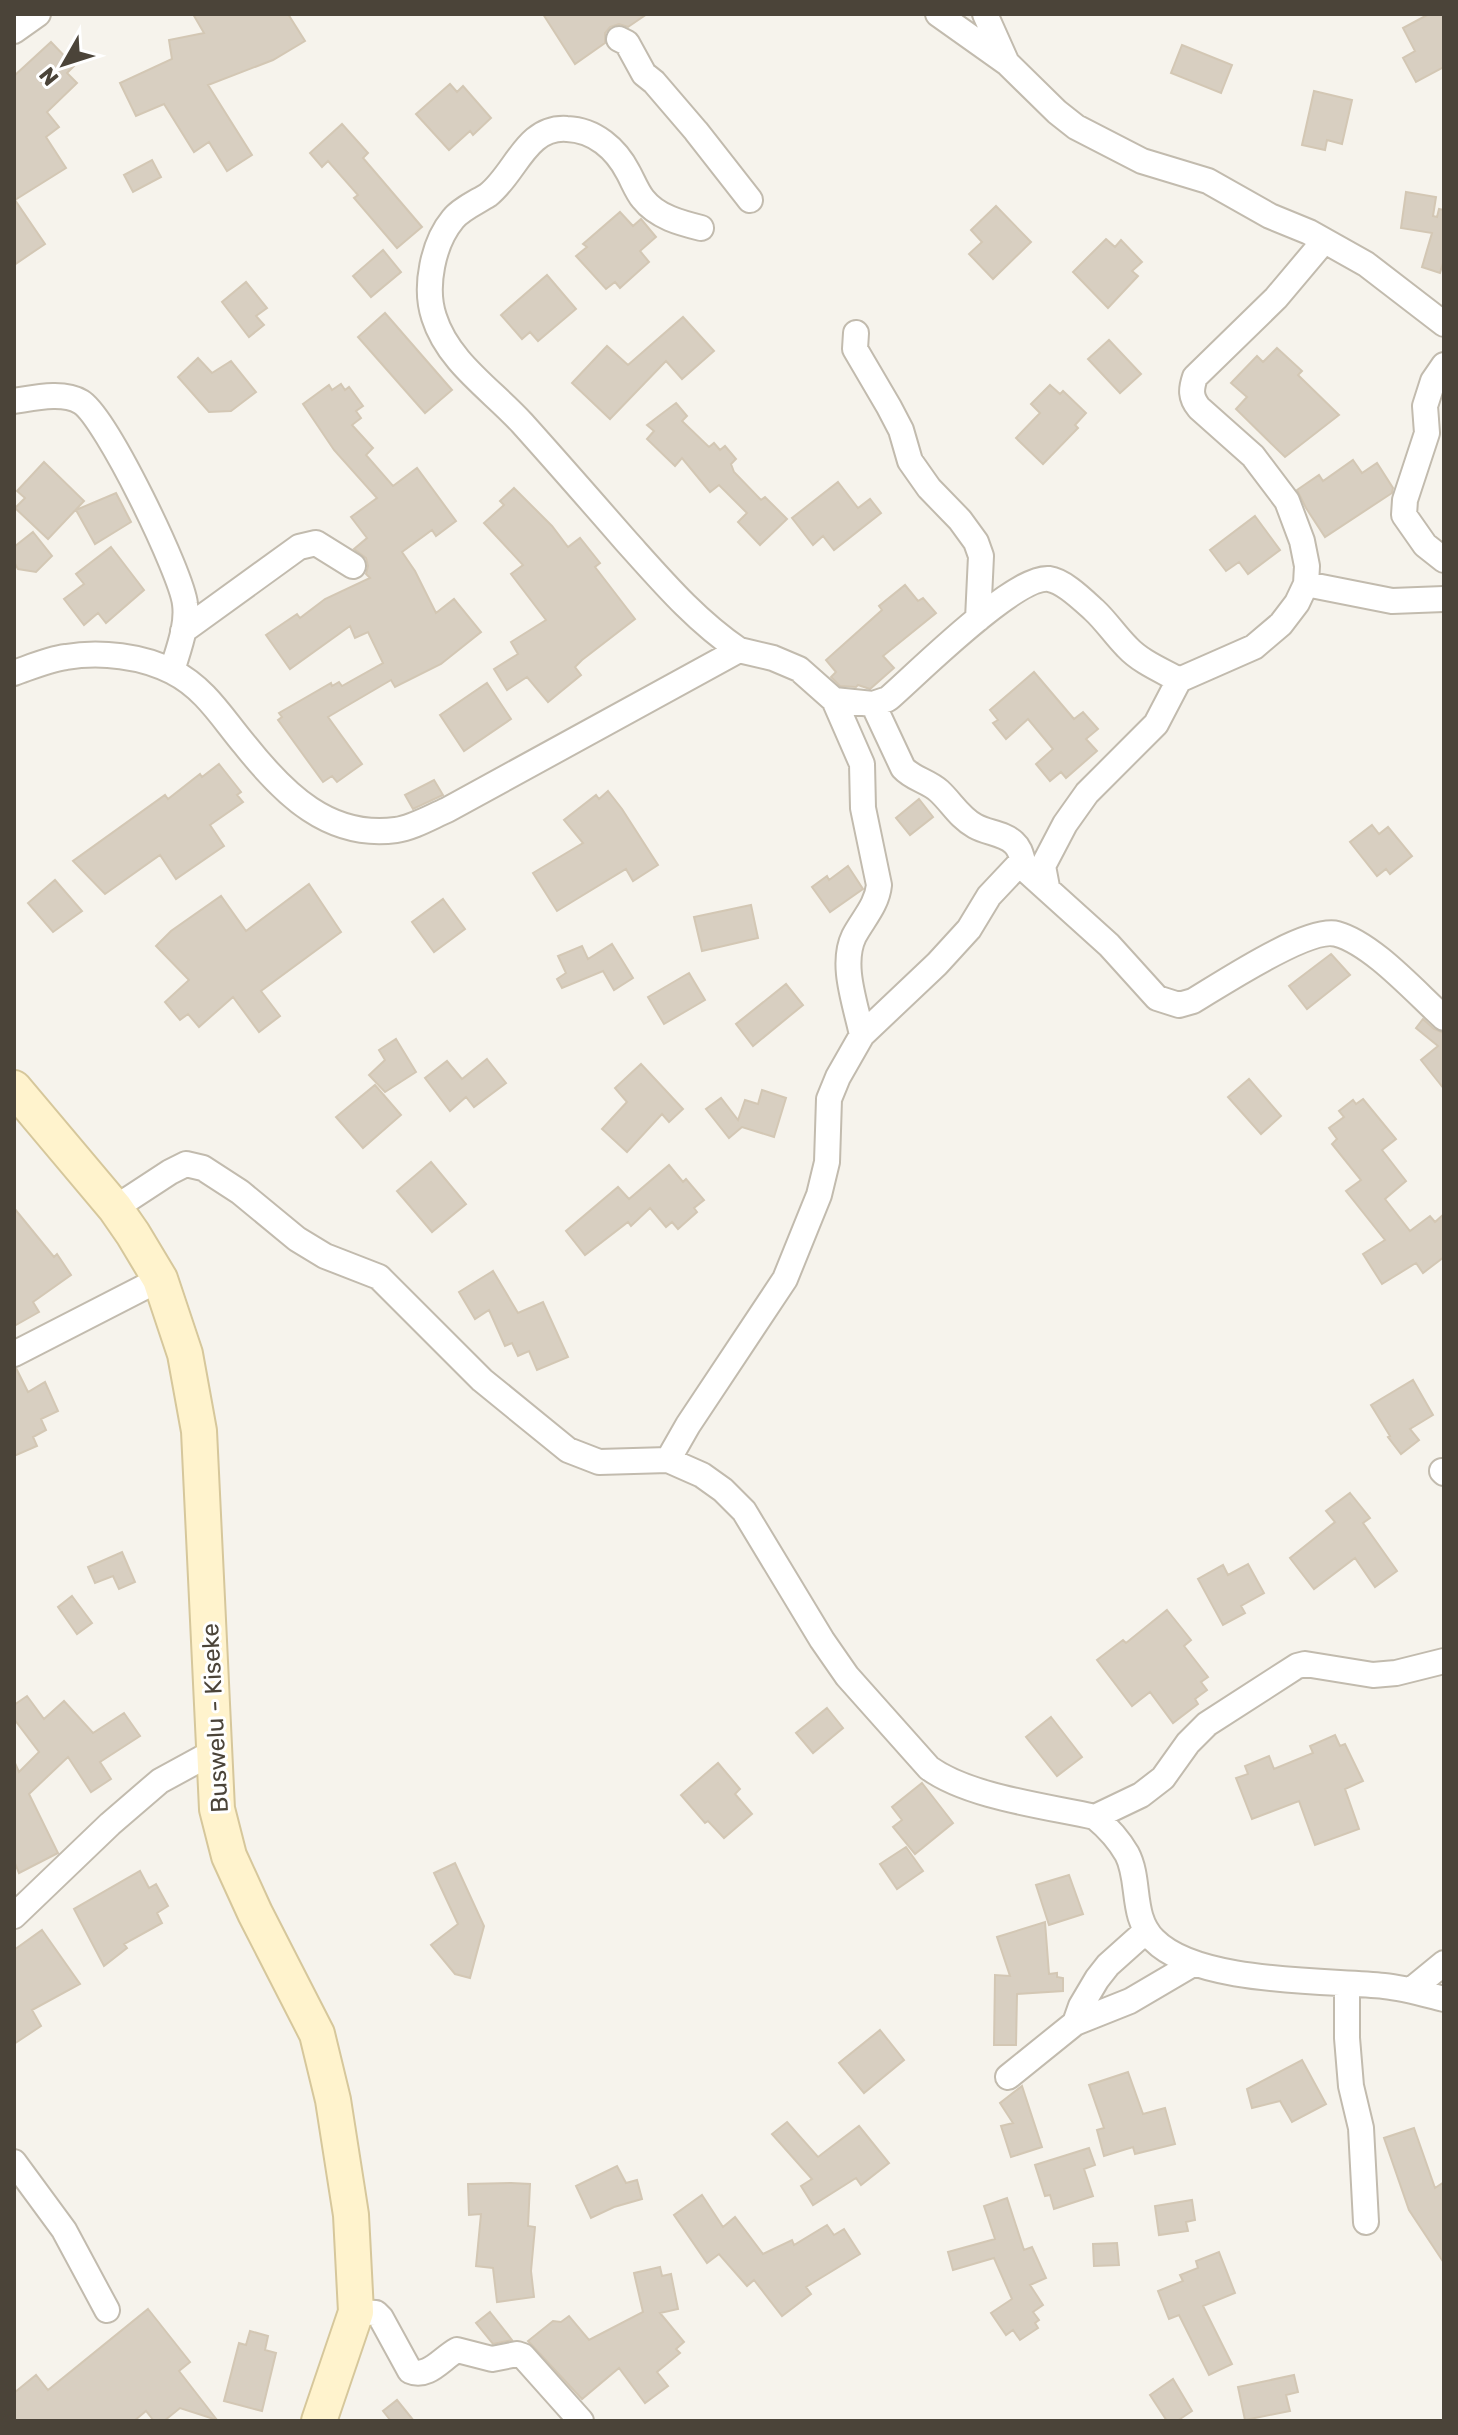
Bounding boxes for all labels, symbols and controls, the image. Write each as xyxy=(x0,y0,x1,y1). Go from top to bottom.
north arrow xyxy=(24,24,104,104)
text: N xyxy=(33,62,64,91)
street label: Buswelu - Kiseke xyxy=(196,1623,234,1813)

